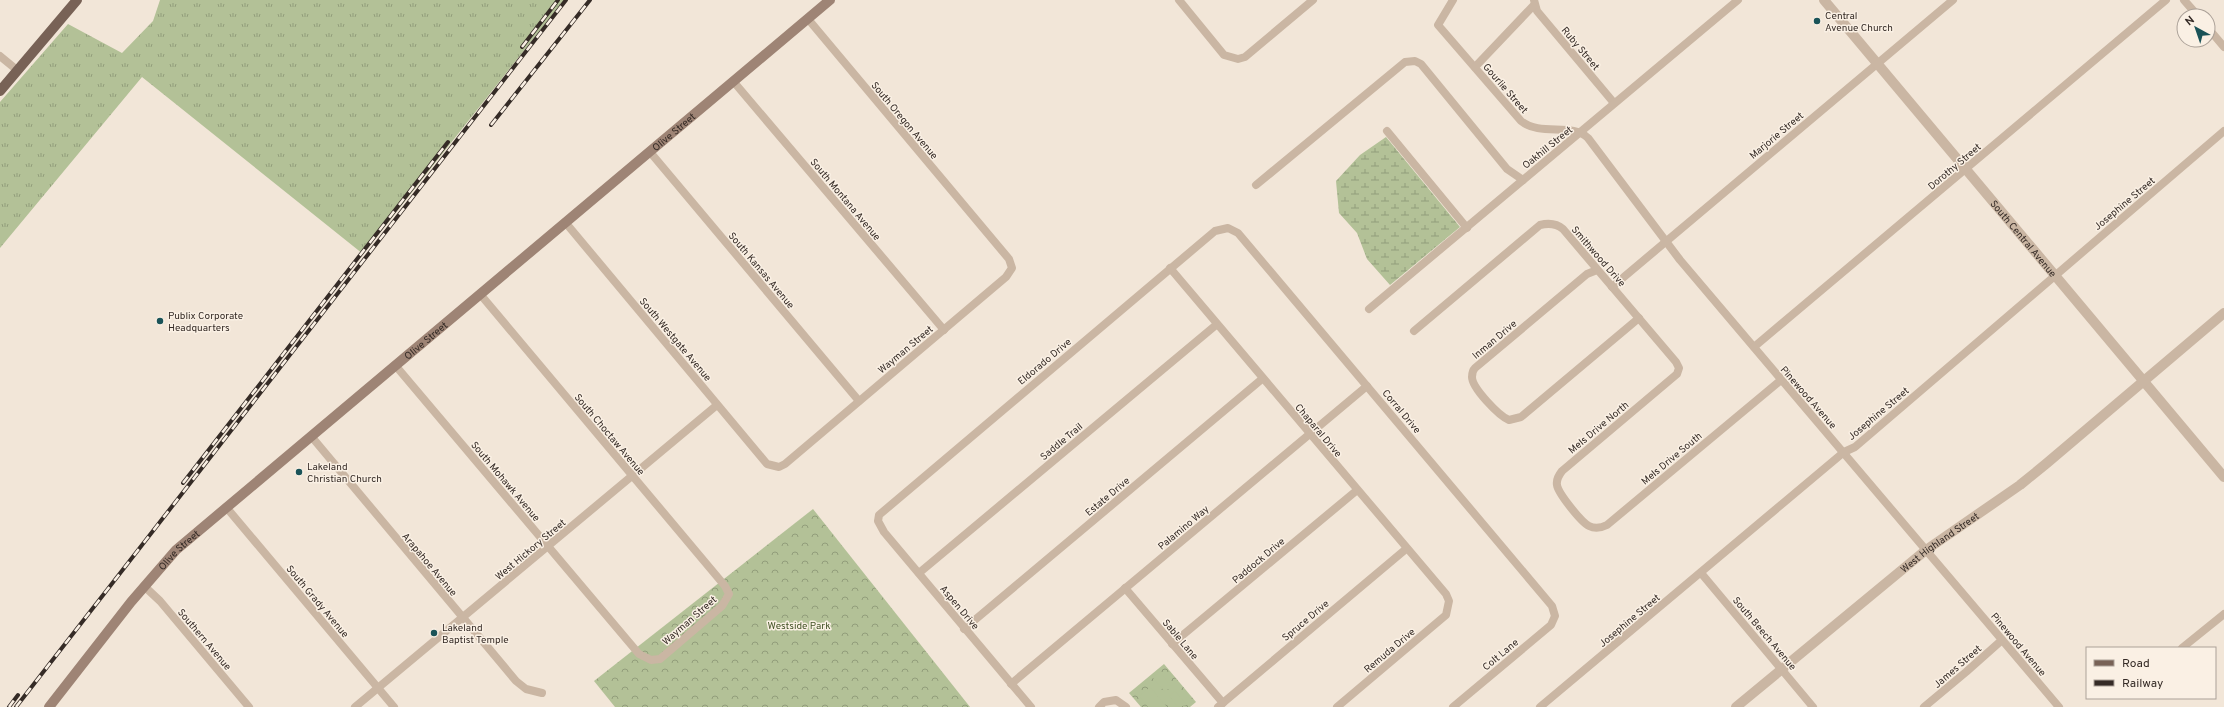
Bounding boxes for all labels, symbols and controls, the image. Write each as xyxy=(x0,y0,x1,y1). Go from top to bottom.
north arrow xyxy=(2176,8,2216,48)
place label: Central Avenue Church xyxy=(1825,10,1893,35)
text: N xyxy=(2183,13,2198,29)
marker: Central Avenue Church xyxy=(1812,16,1822,26)
street label: Ruby Street xyxy=(1558,25,1602,74)
street label: Gourlie Street xyxy=(1479,61,1530,117)
street label: South Oregon Avenue xyxy=(868,80,940,162)
street label: Marjorie Street xyxy=(1747,110,1807,163)
street label: Olive Street xyxy=(650,111,699,155)
street label: Oakhill Street xyxy=(1520,124,1576,172)
street label: Dorothy Street xyxy=(1926,141,1984,193)
street label: South Montana Avenue xyxy=(807,156,883,244)
street label: Josephine Street xyxy=(2092,175,2158,234)
street label: South Central Avenue xyxy=(1987,198,2059,280)
street label: Smithwood Drive xyxy=(1568,224,1628,290)
street label: South Kansas Avenue xyxy=(725,230,797,312)
street label: South Westgate Avenue xyxy=(636,295,714,385)
place label: Publix Corporate Headquarters xyxy=(168,310,243,335)
marker: Publix Corporate Headquarters xyxy=(155,316,165,326)
street label: Inman Drive xyxy=(1470,318,1520,363)
street label: Olive Street xyxy=(402,319,451,363)
street label: Wayman Street xyxy=(876,323,936,377)
street label: Eldorado Drive xyxy=(1015,336,1074,388)
street label: Pinewood Avenue xyxy=(1777,364,1839,432)
street label: Josephine Street xyxy=(1846,385,1912,444)
street label: Corral Drive xyxy=(1379,387,1423,437)
street label: South Choctaw Avenue xyxy=(571,391,647,479)
street label: Mels Drive North xyxy=(1566,399,1632,457)
street label: Chaparal Drive xyxy=(1292,401,1344,461)
street label: Saddle Trail xyxy=(1038,421,1086,464)
street label: Mels Drive South xyxy=(1639,430,1705,488)
street label: South Mohawk Avenue xyxy=(467,439,542,525)
place label: Lakeland Christian Church xyxy=(307,461,382,486)
marker: Lakeland Christian Church xyxy=(294,467,304,477)
street label: Estate Drive xyxy=(1083,475,1133,520)
street label: Palamino Way xyxy=(1156,503,1212,553)
street label: West Highland Street xyxy=(1898,510,1982,576)
street label: West Hickory Street xyxy=(493,517,569,584)
street label: Olive Street xyxy=(156,528,203,574)
street label: Arapahoe Avenue xyxy=(398,530,459,599)
street label: Paddock Drive xyxy=(1230,535,1288,587)
street label: South Grady Avenue xyxy=(283,563,351,641)
street label: Aspen Drive xyxy=(936,583,981,633)
street label: Josephine Street xyxy=(1597,592,1663,651)
street label: Wayman Street xyxy=(660,594,720,648)
street label: South Beech Avenue xyxy=(1729,594,1799,674)
street label: Spruce Drive xyxy=(1280,598,1332,645)
street label: Southern Avenue xyxy=(174,606,233,674)
street label: Pinewood Avenue xyxy=(1987,610,2048,680)
street label: Sable Lane xyxy=(1159,617,1201,663)
park label: Westside Park xyxy=(768,620,830,633)
place label: Lakeland Baptist Temple xyxy=(442,622,509,647)
street label: Remuda Drive xyxy=(1362,626,1418,676)
marker: Lakeland Baptist Temple xyxy=(429,628,439,638)
street label: Colt Lane xyxy=(1480,636,1522,674)
street label: James Street xyxy=(1931,643,1985,691)
legend xyxy=(2086,647,2216,699)
text: Road xyxy=(2122,656,2150,672)
text: Railway xyxy=(2122,676,2163,692)

